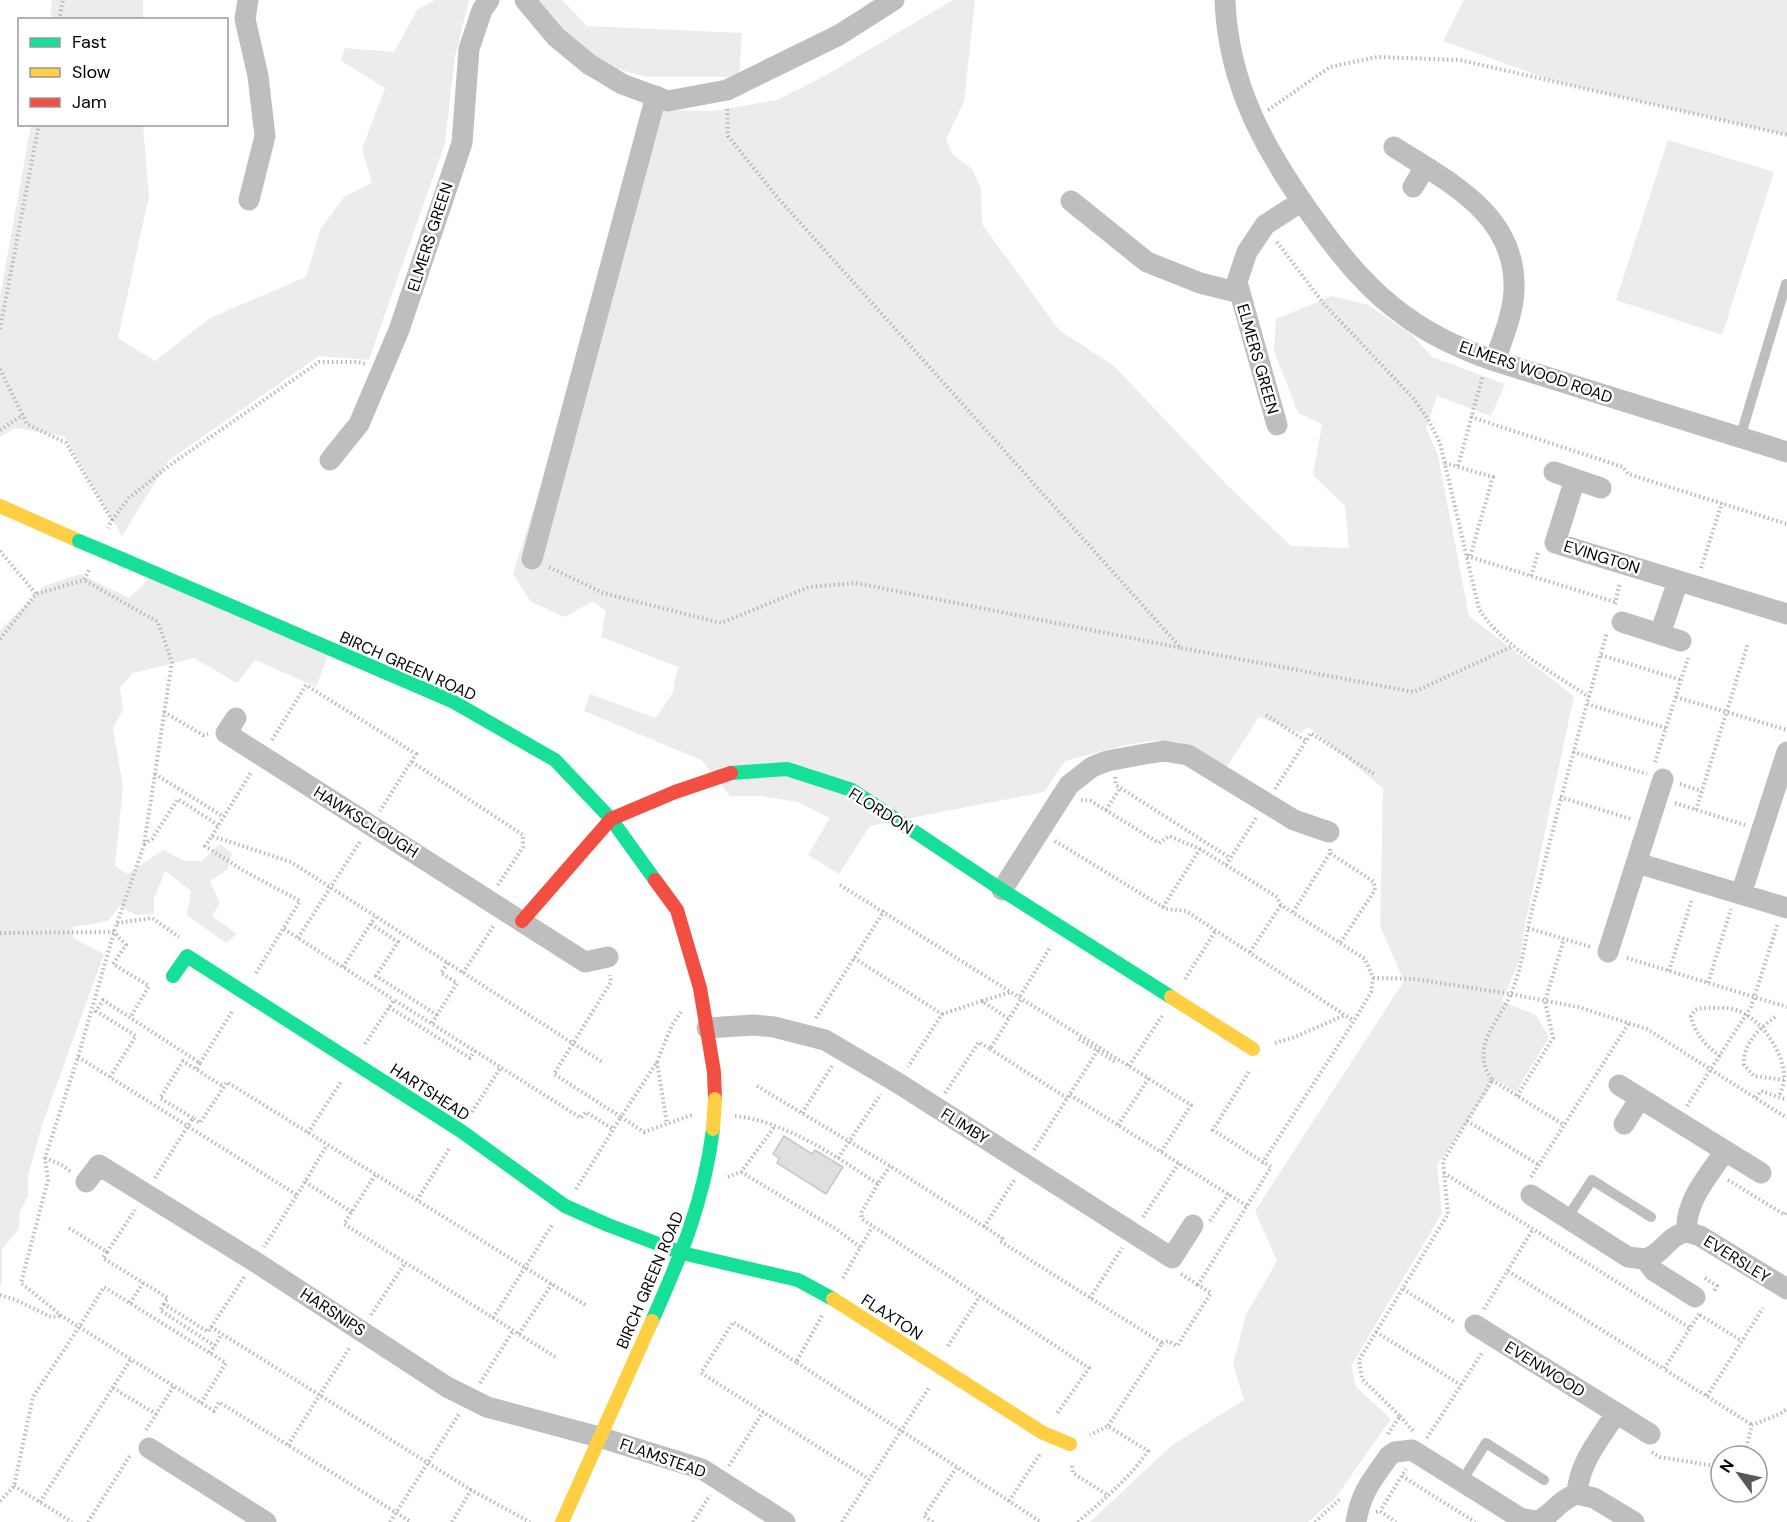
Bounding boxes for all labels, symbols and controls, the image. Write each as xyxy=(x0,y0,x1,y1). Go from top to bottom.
legend xyxy=(18,18,228,126)
text: Fast xyxy=(72,30,107,54)
text: Slow xyxy=(72,60,111,84)
text: Jam xyxy=(72,90,107,114)
street label: ELMERS GREEN xyxy=(402,180,458,294)
street label: ELMERS GREEN xyxy=(1232,301,1284,417)
street label: ELMERS WOOD ROAD xyxy=(1457,336,1615,408)
street label: EVINGTON xyxy=(1561,535,1643,579)
street label: BIRCH GREEN ROAD xyxy=(336,626,480,706)
street label: HAWKSCLOUGH xyxy=(310,781,422,863)
street label: FLORDON xyxy=(845,783,917,839)
street label: HARTSHEAD xyxy=(386,1059,474,1125)
street label: FLIMBY xyxy=(937,1103,993,1149)
street label: BIRCH GREEN ROAD xyxy=(612,1208,688,1352)
street label: EVERSLEY xyxy=(1700,1230,1774,1288)
street label: HARSNIPS xyxy=(296,1283,370,1341)
street label: FLAXTON xyxy=(857,1289,927,1345)
street label: EVENWOOD xyxy=(1501,1336,1589,1402)
street label: FLAMSTEAD xyxy=(617,1433,709,1483)
north arrow xyxy=(1709,1444,1769,1504)
text: N xyxy=(1715,1455,1739,1477)

